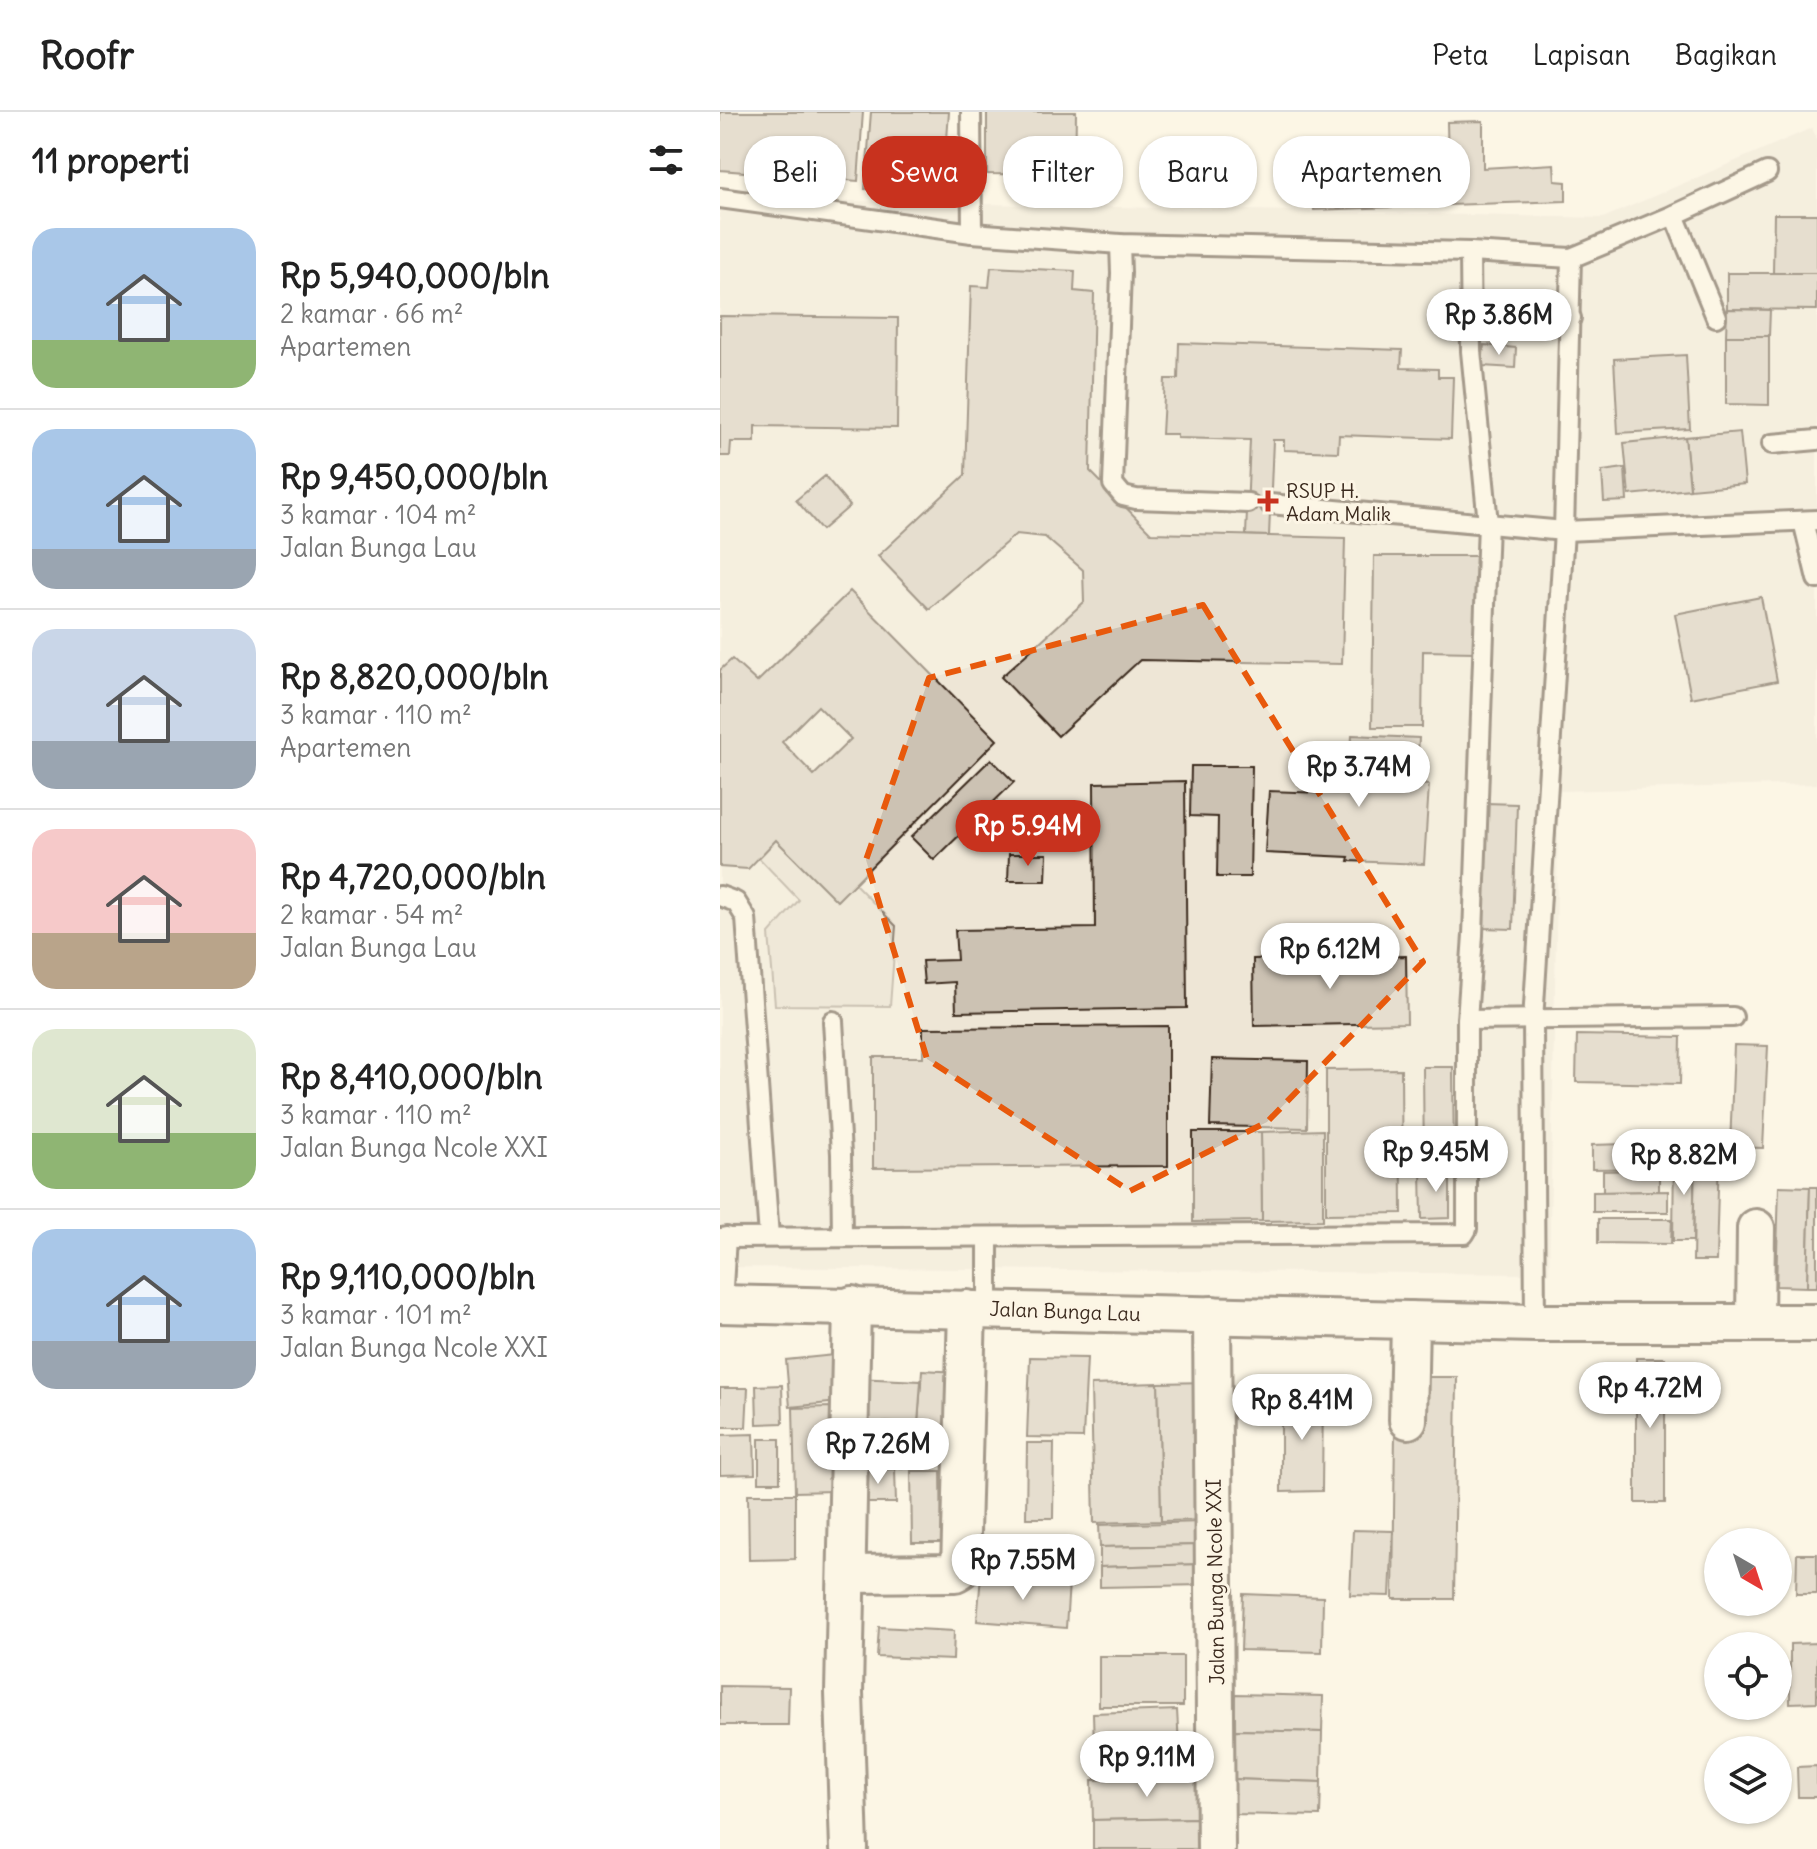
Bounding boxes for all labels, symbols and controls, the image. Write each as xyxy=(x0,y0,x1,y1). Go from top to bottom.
text: Roofr xyxy=(40,32,134,79)
text: Peta xyxy=(1432,37,1488,73)
text: Lapisan xyxy=(1532,37,1631,73)
text: Bagikan xyxy=(1675,37,1777,73)
chip: Beli xyxy=(744,136,846,208)
chip: Sewa xyxy=(862,136,987,208)
chip: Filter xyxy=(1003,136,1123,208)
chip: Baru xyxy=(1139,136,1257,208)
chip: Apartemen xyxy=(1273,136,1470,208)
icon: filters xyxy=(644,138,688,182)
text: 11 properti xyxy=(32,139,190,182)
text: Rp 5,940,000/bln xyxy=(280,254,550,297)
icon: home xyxy=(96,260,192,356)
pin: Rp 3.86M xyxy=(1416,289,1582,357)
text: 2 kamar · 66 m² xyxy=(280,297,463,330)
text: Rp 3.86M xyxy=(1445,298,1553,331)
text: Apartemen xyxy=(280,330,411,363)
text: Rp 9,450,000/bln xyxy=(280,455,548,498)
icon: home xyxy=(96,461,192,557)
place label: RSUP H. Adam Malik xyxy=(1286,478,1391,526)
marker: RSUP H. Adam Malik xyxy=(1257,490,1279,512)
text: 3 kamar · 104 m² xyxy=(280,498,476,531)
text: Jalan Bunga Lau xyxy=(280,531,477,564)
text: Rp 8,820,000/bln xyxy=(280,655,549,698)
icon: home xyxy=(96,661,192,757)
text: 3 kamar · 110 m² xyxy=(280,698,472,731)
text: Apartemen xyxy=(280,731,411,764)
pin: Rp 3.74M xyxy=(1276,741,1442,809)
text: Rp 3.74M xyxy=(1306,750,1412,783)
pin: Rp 5.94M xyxy=(945,800,1111,868)
text: Rp 5.94M xyxy=(974,809,1082,842)
text: Rp 4,720,000/bln xyxy=(280,855,546,898)
icon: home xyxy=(96,861,192,957)
text: 2 kamar · 54 m² xyxy=(280,898,463,931)
pin: Rp 6.12M xyxy=(1247,923,1413,991)
text: Jalan Bunga Lau xyxy=(280,931,477,964)
text: Rp 6.12M xyxy=(1279,932,1381,965)
text: Rp 8,410,000/bln xyxy=(280,1055,543,1098)
icon: home xyxy=(96,1061,192,1157)
text: 3 kamar · 110 m² xyxy=(280,1098,472,1131)
pin: Rp 9.45M xyxy=(1353,1126,1519,1194)
pin: Rp 8.82M xyxy=(1601,1129,1767,1197)
text: Jalan Bunga Ncole XXI xyxy=(280,1131,548,1164)
text: Rp 9.45M xyxy=(1382,1135,1490,1168)
text: Rp 8.82M xyxy=(1630,1138,1738,1171)
text: Rp 9,110,000/bln xyxy=(280,1255,535,1298)
icon: home xyxy=(96,1261,192,1357)
street label: Jalan Bunga Lau xyxy=(989,1296,1141,1326)
text: 3 kamar · 101 m² xyxy=(280,1298,472,1331)
text: Jalan Bunga Ncole XXI xyxy=(280,1331,548,1364)
pin: Rp 4.72M xyxy=(1567,1362,1733,1430)
text: Rp 4.72M xyxy=(1597,1371,1703,1404)
pin: Rp 8.41M xyxy=(1219,1374,1385,1442)
text: Rp 8.41M xyxy=(1250,1383,1354,1416)
pin: Rp 7.26M xyxy=(795,1418,961,1486)
text: Rp 7.26M xyxy=(825,1427,931,1460)
street label: Jalan Bunga Ncole XXI xyxy=(1201,1479,1229,1685)
north arrow xyxy=(1704,1528,1792,1616)
map controls xyxy=(1704,1528,1792,1824)
pin: Rp 7.55M xyxy=(940,1534,1106,1602)
text: Rp 7.55M xyxy=(970,1543,1076,1576)
button: locate xyxy=(1704,1632,1792,1720)
pin: Rp 9.11M xyxy=(1064,1731,1230,1799)
button: layers xyxy=(1704,1736,1792,1824)
text: Rp 9.11M xyxy=(1098,1740,1196,1773)

